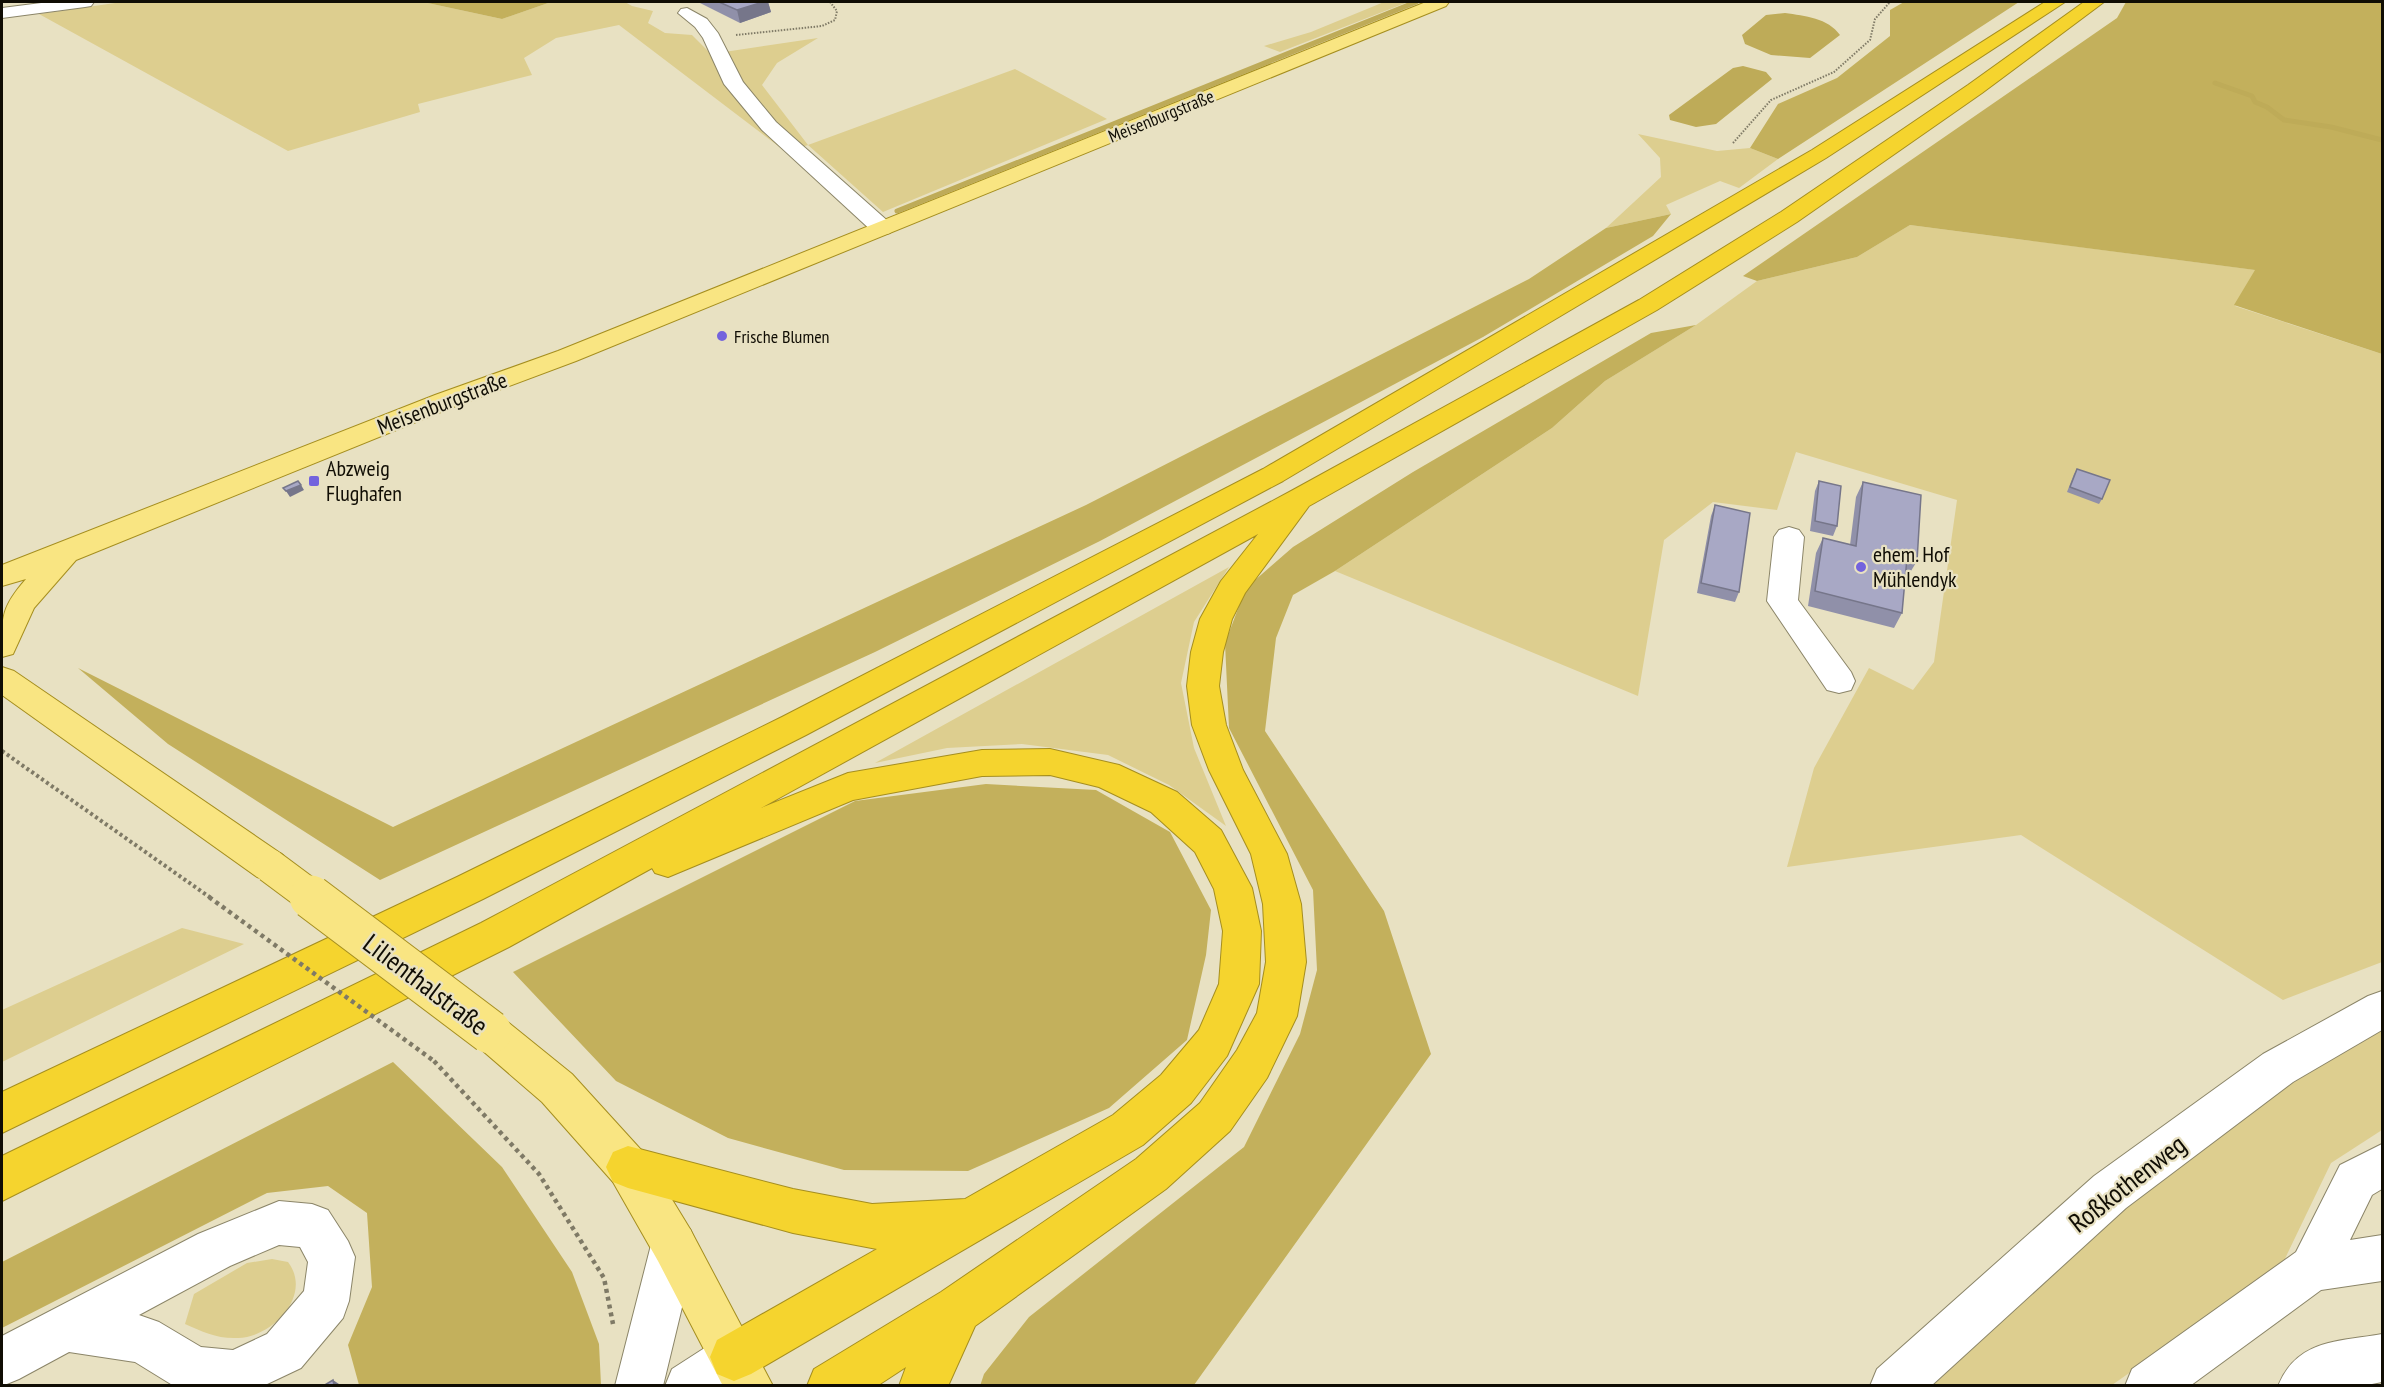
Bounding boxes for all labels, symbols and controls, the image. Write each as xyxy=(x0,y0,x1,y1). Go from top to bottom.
street label: Meisenburgstraße xyxy=(1105,84,1217,148)
place label: Frische Blumen xyxy=(734,325,829,348)
marker: Frische Blumen xyxy=(715,329,729,343)
street label: Meisenburgstraße xyxy=(373,365,511,441)
place label: Abzweig Flughafen xyxy=(326,454,402,507)
marker: Abzweig Flughafen xyxy=(307,474,321,488)
place label: ehem. Hof Mühlendyk xyxy=(1873,540,1957,593)
marker: ehem. Hof Mühlendyk xyxy=(1854,560,1868,574)
street label: Lilienthalstraße xyxy=(357,926,495,1042)
street label: Roßkothenweg xyxy=(2062,1127,2192,1239)

